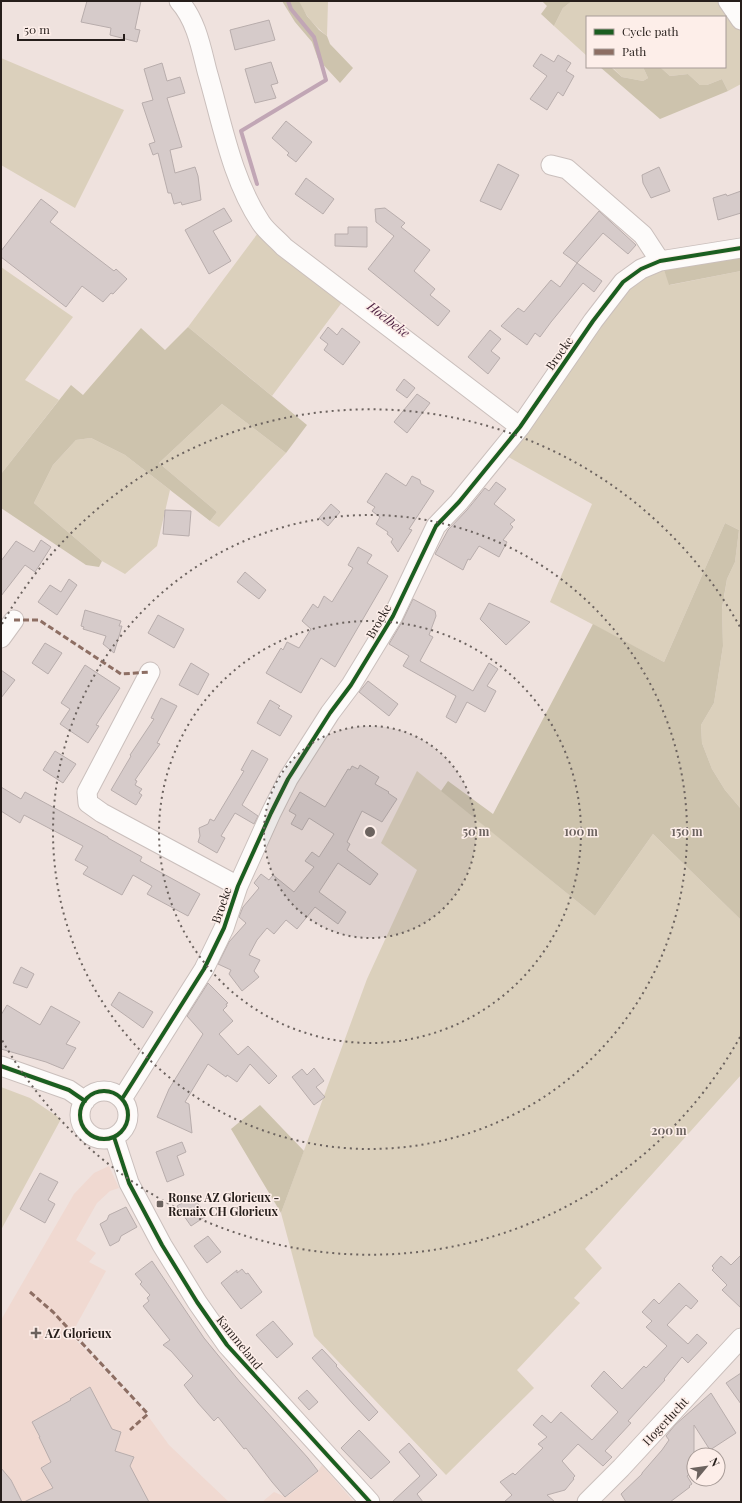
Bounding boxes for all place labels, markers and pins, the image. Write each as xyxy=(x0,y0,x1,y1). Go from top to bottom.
centre of rings xyxy=(363,825,377,839)
place label: Ronse AZ Glorieux - Renaix CH Glorieux xyxy=(168,1189,279,1219)
marker: Ronse AZ Glorieux - Renaix CH Glorieux xyxy=(155,1199,165,1209)
place label: AZ Glorieux xyxy=(44,1325,112,1341)
marker: AZ Glorieux xyxy=(30,1327,42,1339)

